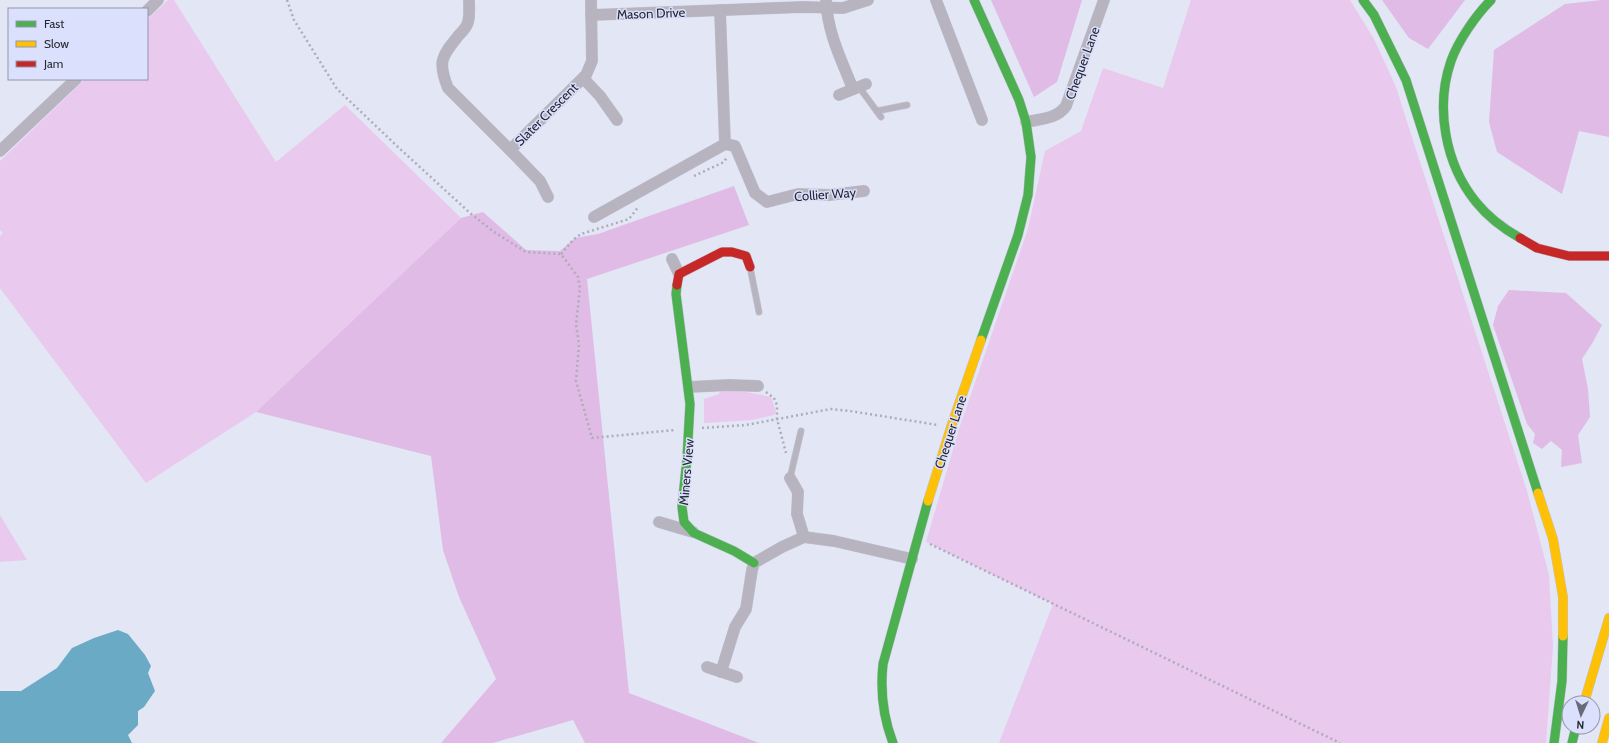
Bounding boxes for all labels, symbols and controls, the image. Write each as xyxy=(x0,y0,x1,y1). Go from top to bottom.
street label: Mason Drive xyxy=(616,4,686,22)
legend xyxy=(8,8,148,80)
text: Fast xyxy=(44,16,64,31)
street label: Chequer Lane xyxy=(1061,24,1103,102)
text: Slow xyxy=(44,36,69,51)
text: Jam xyxy=(43,56,63,71)
street label: Slater Crescent xyxy=(511,79,581,149)
street label: Collier Way xyxy=(794,184,857,204)
street label: Chequer Lane xyxy=(931,393,969,471)
street label: Miners View xyxy=(675,437,697,506)
north arrow xyxy=(1561,695,1601,735)
text: N xyxy=(1576,718,1585,732)

